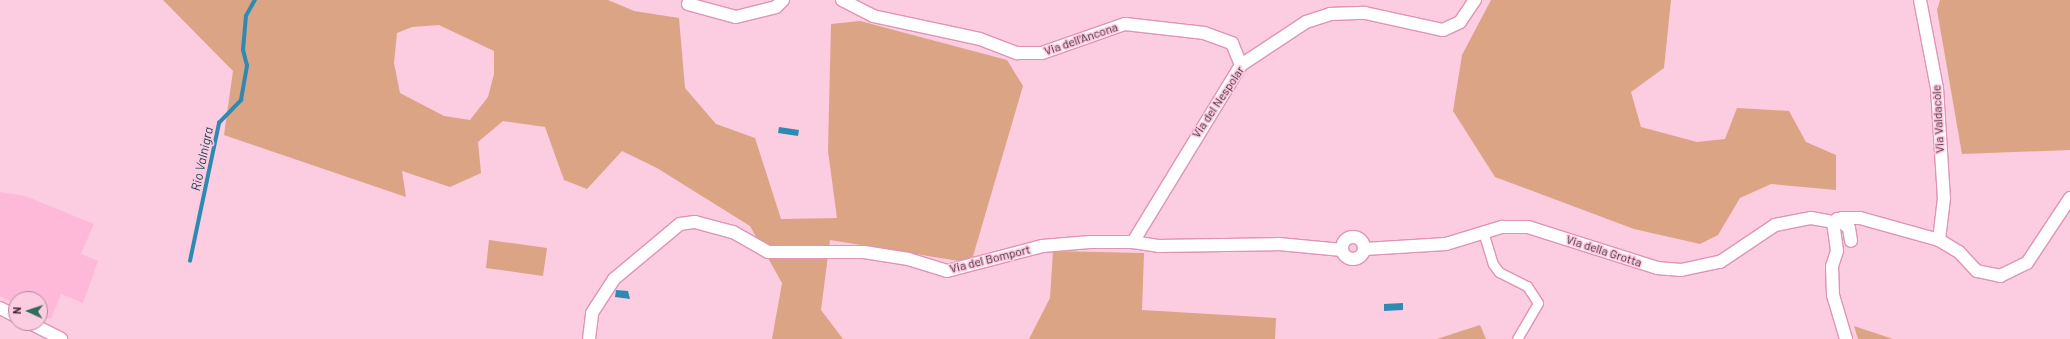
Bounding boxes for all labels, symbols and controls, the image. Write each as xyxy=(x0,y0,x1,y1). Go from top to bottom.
street label: Via dell'Ancona xyxy=(1042,20,1120,58)
street label: Via del Nespolar xyxy=(1189,63,1247,141)
street label: Via Valdacòle xyxy=(1929,84,1947,154)
water label: Rio Valnigra xyxy=(188,126,216,192)
street label: Via della Grotta xyxy=(1564,232,1644,270)
street label: Via del Bomport xyxy=(948,242,1032,276)
north arrow xyxy=(8,291,48,331)
text: N xyxy=(10,306,23,314)

